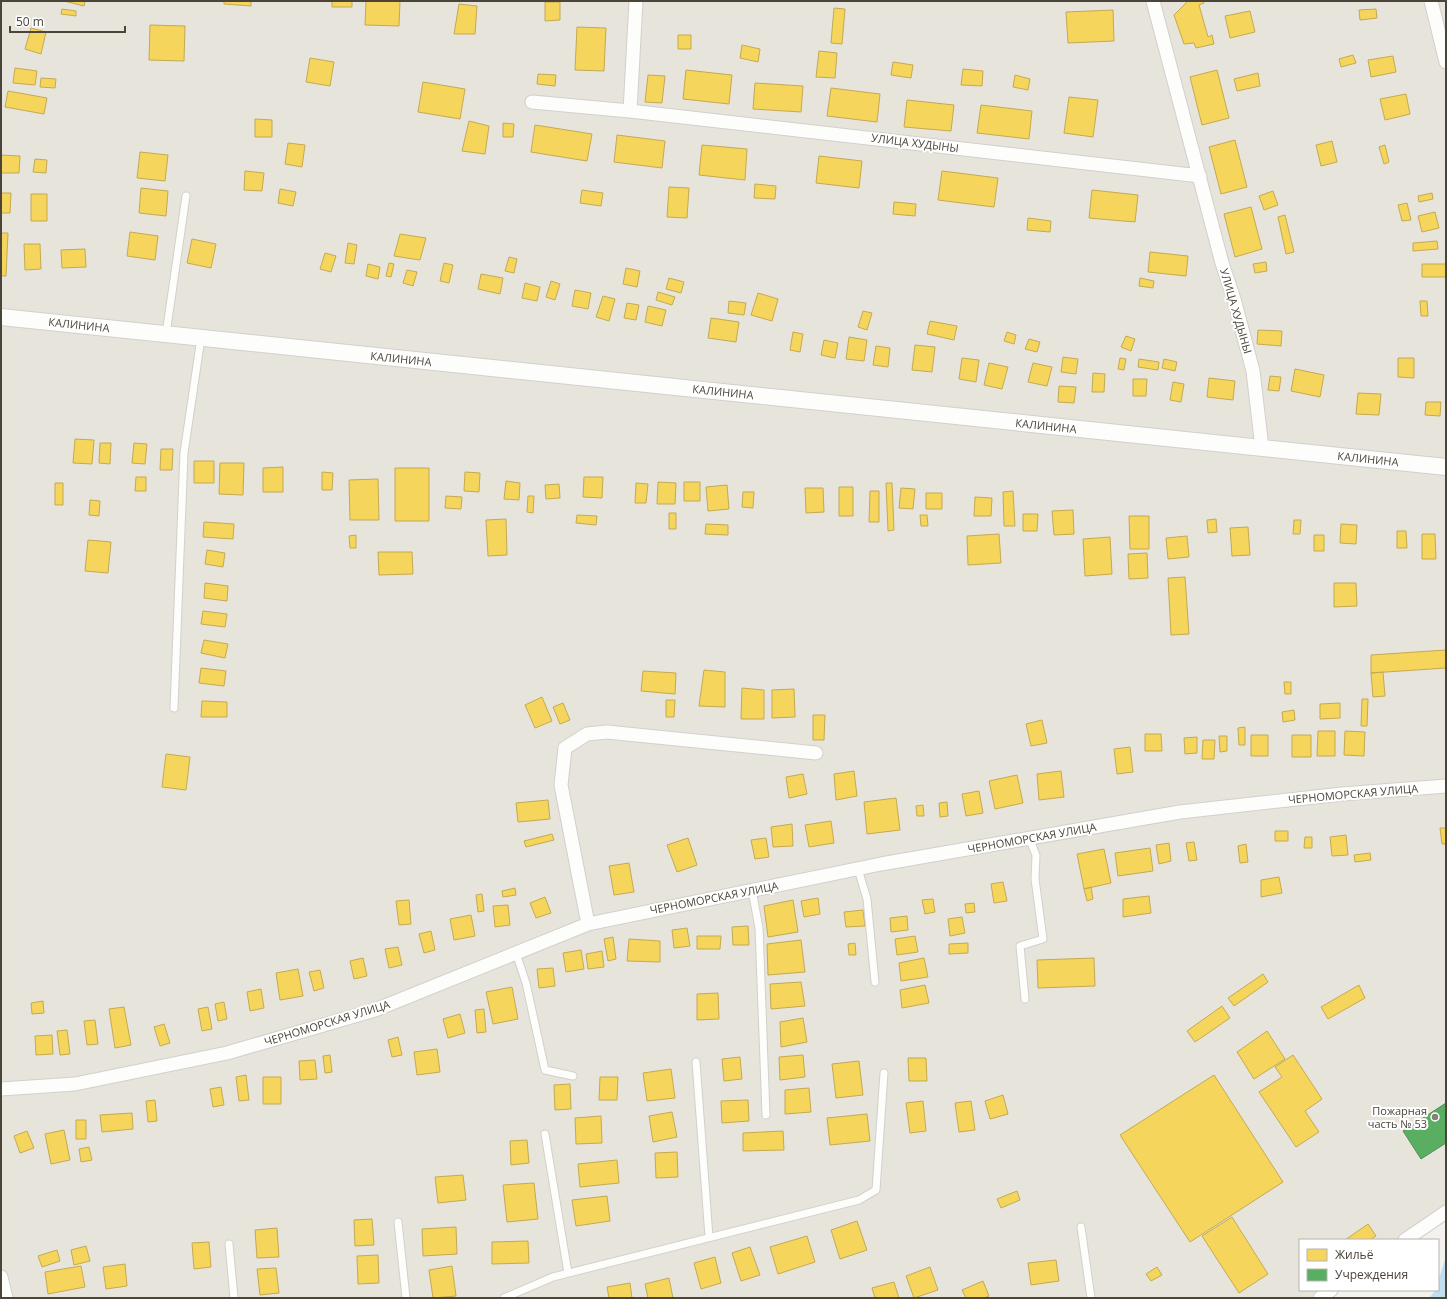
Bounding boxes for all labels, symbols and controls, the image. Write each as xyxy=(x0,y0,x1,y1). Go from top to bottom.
scale bar xyxy=(10,8,125,34)
text: 50 m xyxy=(16,13,44,30)
street label: УЛИЦА ХУДЫНЫ xyxy=(870,130,960,155)
street label: УЛИЦА ХУДЫНЫ xyxy=(1217,266,1256,355)
street label: КАЛИНИНА xyxy=(48,314,110,335)
street label: КАЛИНИНА xyxy=(370,348,432,369)
street label: КАЛИНИНА xyxy=(692,381,754,402)
street label: КАЛИНИНА xyxy=(1015,415,1077,436)
street label: КАЛИНИНА xyxy=(1337,448,1399,469)
street label: ЧЕРНОМОРСКАЯ УЛИЦА xyxy=(1287,780,1419,807)
street label: ЧЕРНОМОРСКАЯ УЛИЦА xyxy=(966,819,1097,856)
street label: ЧЕРНОМОРСКАЯ УЛИЦА xyxy=(648,878,779,917)
street label: ЧЕРНОМОРСКАЯ УЛИЦА xyxy=(262,996,391,1049)
place label: Пожарная часть № 53 xyxy=(1368,1103,1427,1131)
marker: Пожарная часть № 53 xyxy=(1430,1112,1440,1122)
legend xyxy=(1299,1239,1439,1291)
text: Жильё xyxy=(1335,1246,1374,1263)
text: Учреждения xyxy=(1335,1266,1408,1283)

